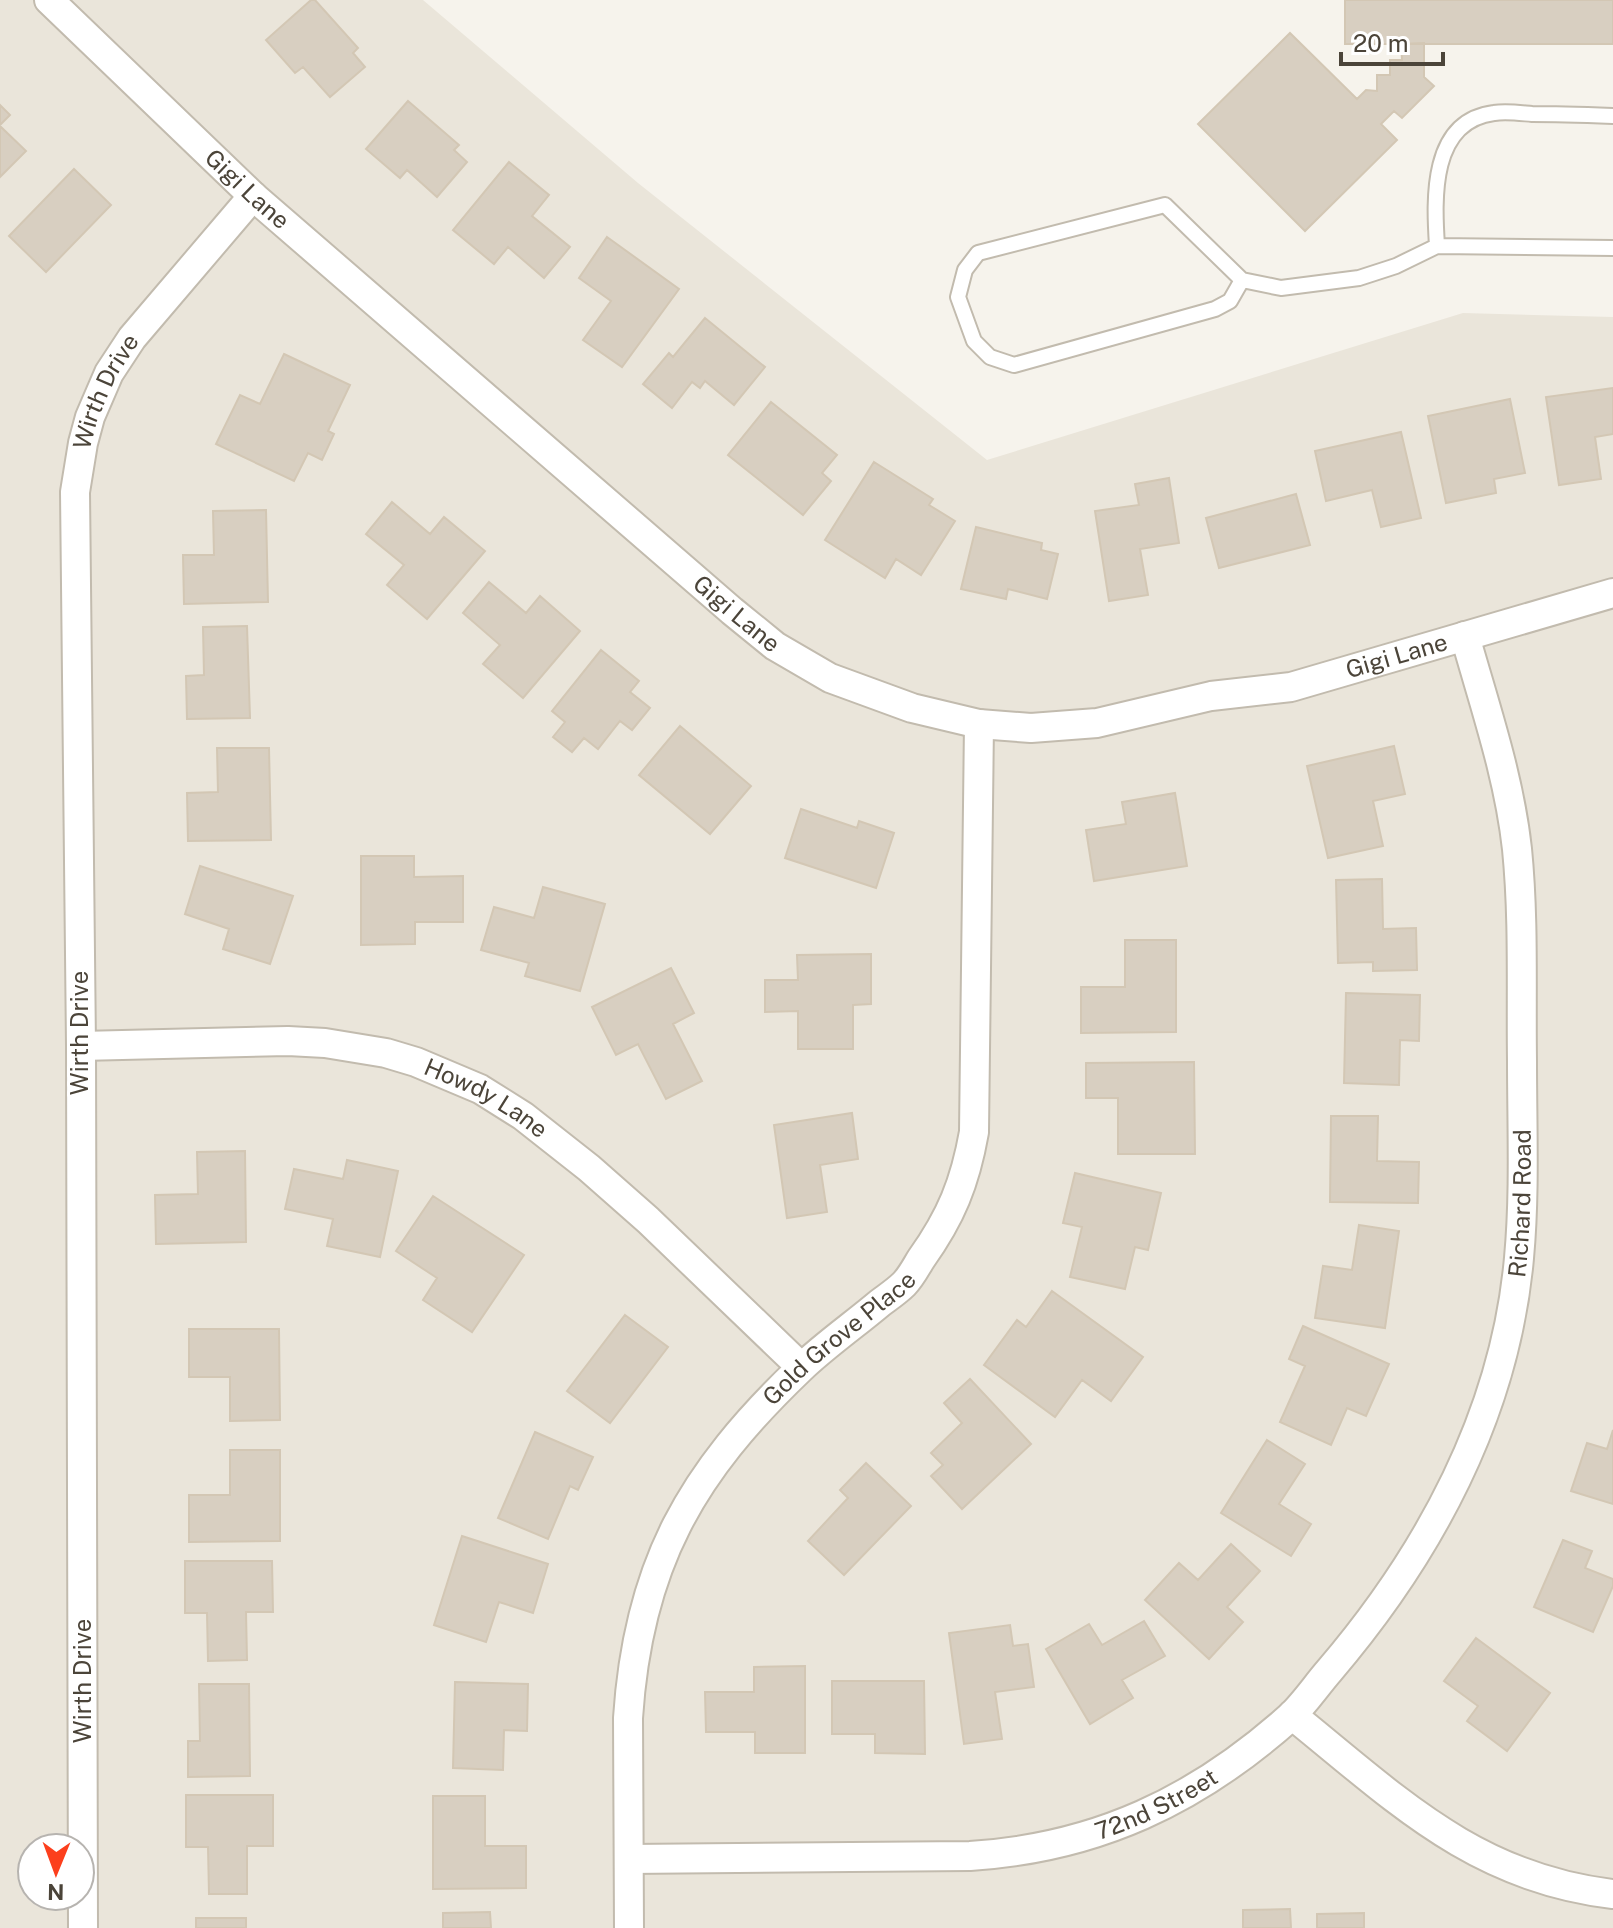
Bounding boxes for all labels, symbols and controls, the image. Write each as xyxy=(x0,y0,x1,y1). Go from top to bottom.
scale bar xyxy=(1341,16,1443,66)
text: 20 m xyxy=(1353,29,1409,57)
street label: Gigi Lane xyxy=(200,143,296,234)
street label: Wirth Drive xyxy=(67,328,144,452)
street label: Gigi Lane xyxy=(688,569,786,657)
street label: Gigi Lane xyxy=(1342,627,1450,683)
street label: Wirth Drive xyxy=(65,971,93,1095)
street label: Howdy Lane xyxy=(420,1052,554,1143)
street label: Richard Road xyxy=(1502,1129,1536,1279)
street label: Gold Grove Place xyxy=(757,1266,921,1411)
street label: Wirth Drive xyxy=(68,1619,96,1743)
street label: 72nd Street xyxy=(1091,1762,1222,1845)
north arrow xyxy=(16,1832,96,1912)
text: N xyxy=(47,1879,64,1905)

